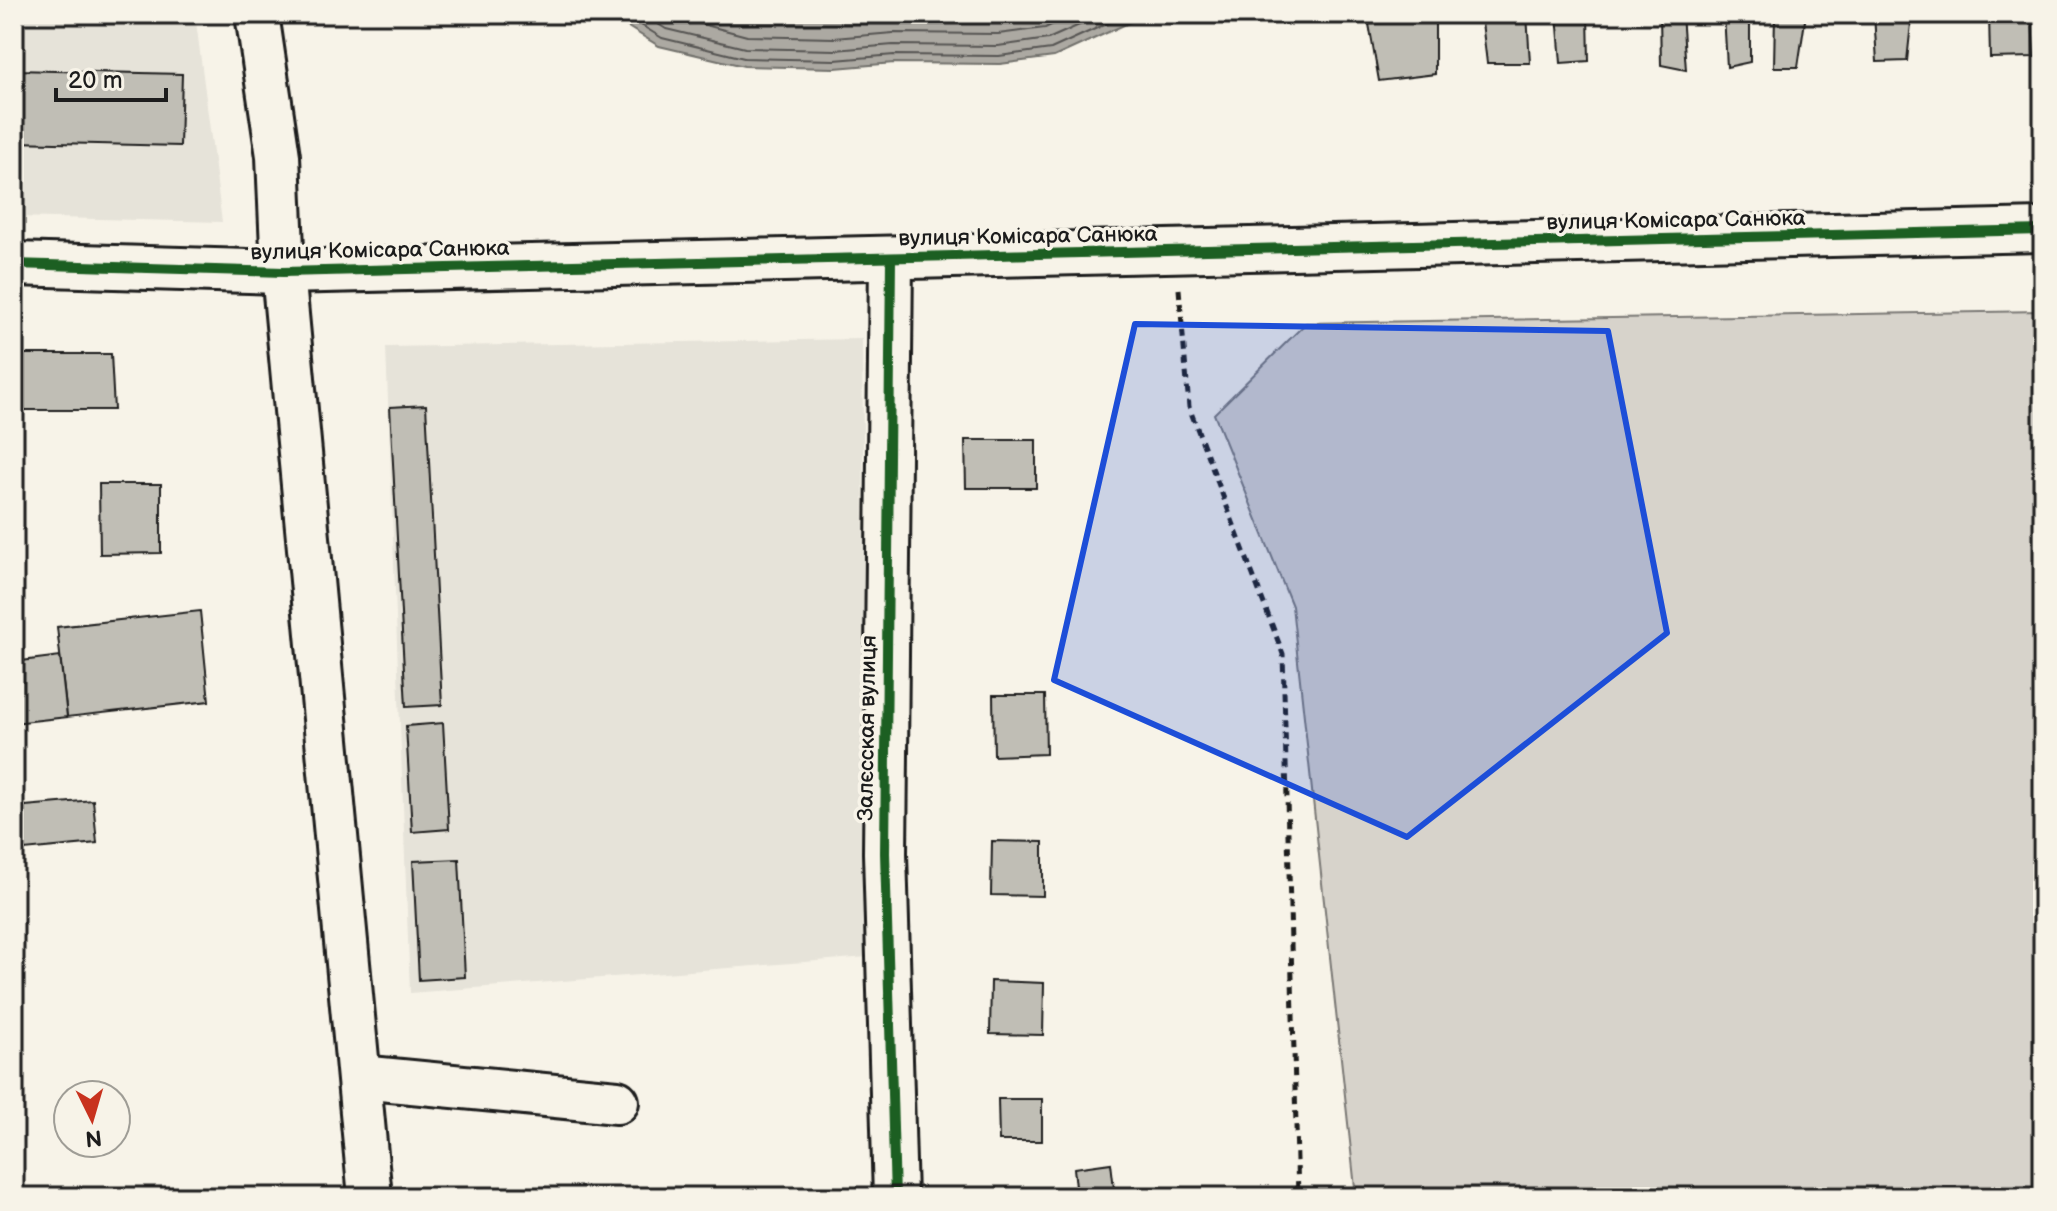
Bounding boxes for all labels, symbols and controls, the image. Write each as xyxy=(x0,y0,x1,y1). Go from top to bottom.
scale bar xyxy=(56,52,166,102)
text: 20 m xyxy=(68,66,123,95)
street label: вулиця Комісара Санюка xyxy=(1546,205,1806,236)
street label: вулиця Комісара Санюка xyxy=(898,221,1158,252)
street label: вулиця Комісара Санюка xyxy=(250,235,510,266)
street label: Залєсская вулиця xyxy=(852,635,883,821)
north arrow xyxy=(52,1079,132,1159)
text: N xyxy=(84,1123,103,1152)

